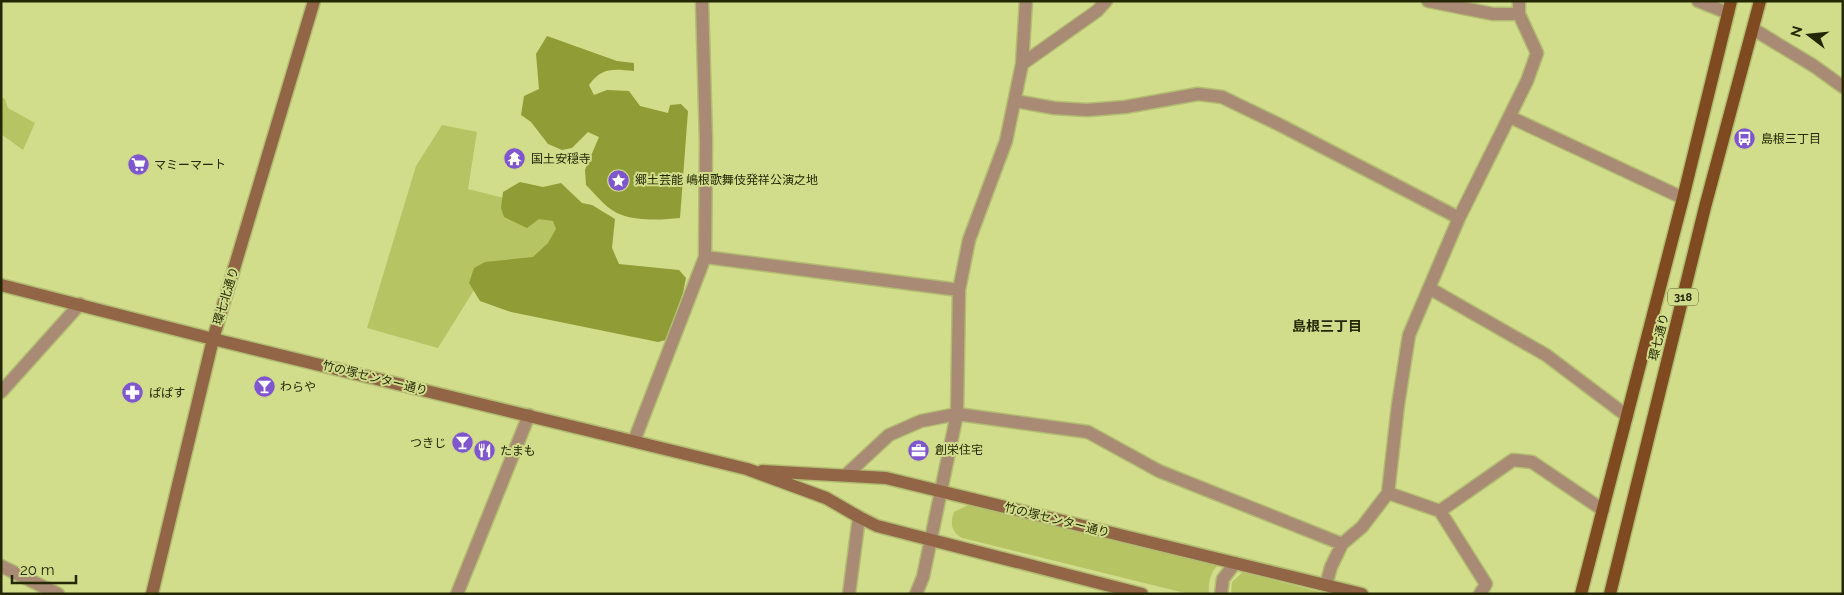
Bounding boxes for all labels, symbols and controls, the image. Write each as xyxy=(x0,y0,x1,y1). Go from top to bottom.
north arrow xyxy=(1784,10,1834,60)
text: N xyxy=(1787,24,1806,39)
bus stop icon: 島根三丁目 xyxy=(1733,127,1757,151)
place label: 島根三丁目 xyxy=(1761,132,1821,146)
temple icon: 国土安穏寺 xyxy=(503,147,527,171)
place label: 国土安穏寺 xyxy=(531,152,591,166)
supermarket icon: マミーマート xyxy=(126,153,150,177)
place label: マミーマート xyxy=(154,158,226,172)
place icon: 郷土芸能 嶋根歌舞伎発祥公演之地 xyxy=(607,168,631,192)
place label: 郷土芸能 嶋根歌舞伎発祥公演之地 xyxy=(635,173,818,187)
street label: 環七北通り xyxy=(211,265,241,327)
road number: 318 xyxy=(1668,288,1698,306)
street label: 環七通り xyxy=(1646,312,1672,362)
district label: 島根三丁目 xyxy=(1292,318,1362,334)
street label: 竹の塚センター通り xyxy=(321,358,429,398)
bar icon: わらや xyxy=(252,375,276,399)
place label: わらや xyxy=(280,380,316,394)
pharmacy icon: ぱぱす xyxy=(121,381,145,405)
place label: ぱぱす xyxy=(149,386,185,400)
bar icon: つきじ xyxy=(450,431,474,455)
place label: つきじ xyxy=(410,436,446,450)
office icon: 創栄住宅 xyxy=(907,438,931,462)
restaurant icon: たまも xyxy=(472,439,496,463)
place label: 創栄住宅 xyxy=(935,443,983,457)
place label: たまも xyxy=(500,444,536,458)
street label: 竹の塚センター通り xyxy=(1003,500,1111,540)
scale bar xyxy=(12,552,76,584)
text: 20 m xyxy=(20,561,55,579)

